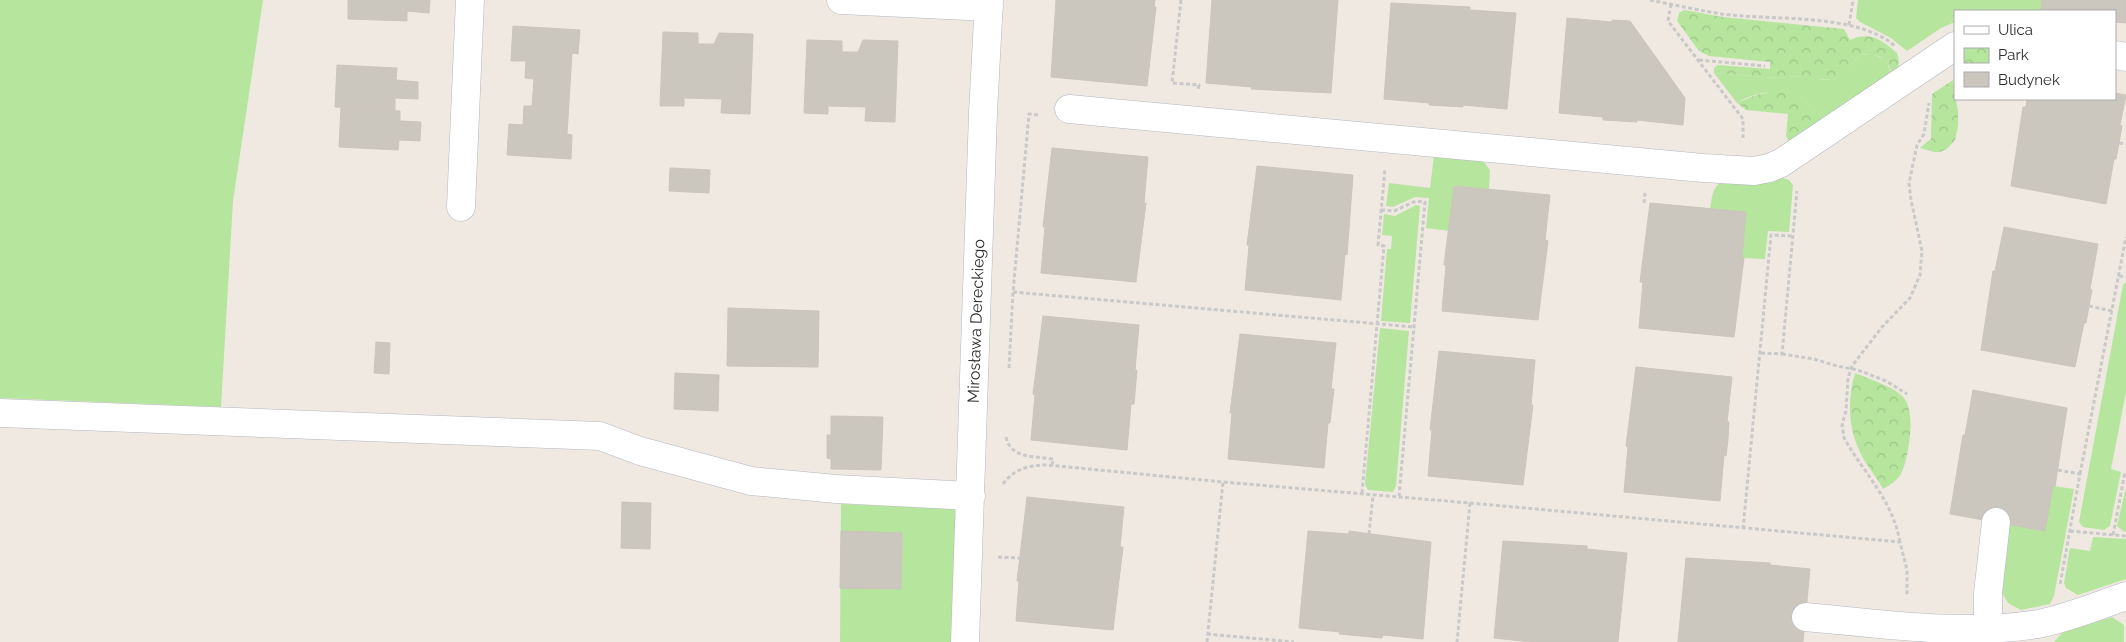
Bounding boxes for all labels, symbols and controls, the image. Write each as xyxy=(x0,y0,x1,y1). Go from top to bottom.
legend xyxy=(1954,10,2116,100)
text: Ulica xyxy=(1998,21,2033,39)
text: Park xyxy=(1998,46,2029,64)
text: Budynek xyxy=(1998,71,2060,89)
street label: Mirosława Dereckiego xyxy=(964,239,988,403)

